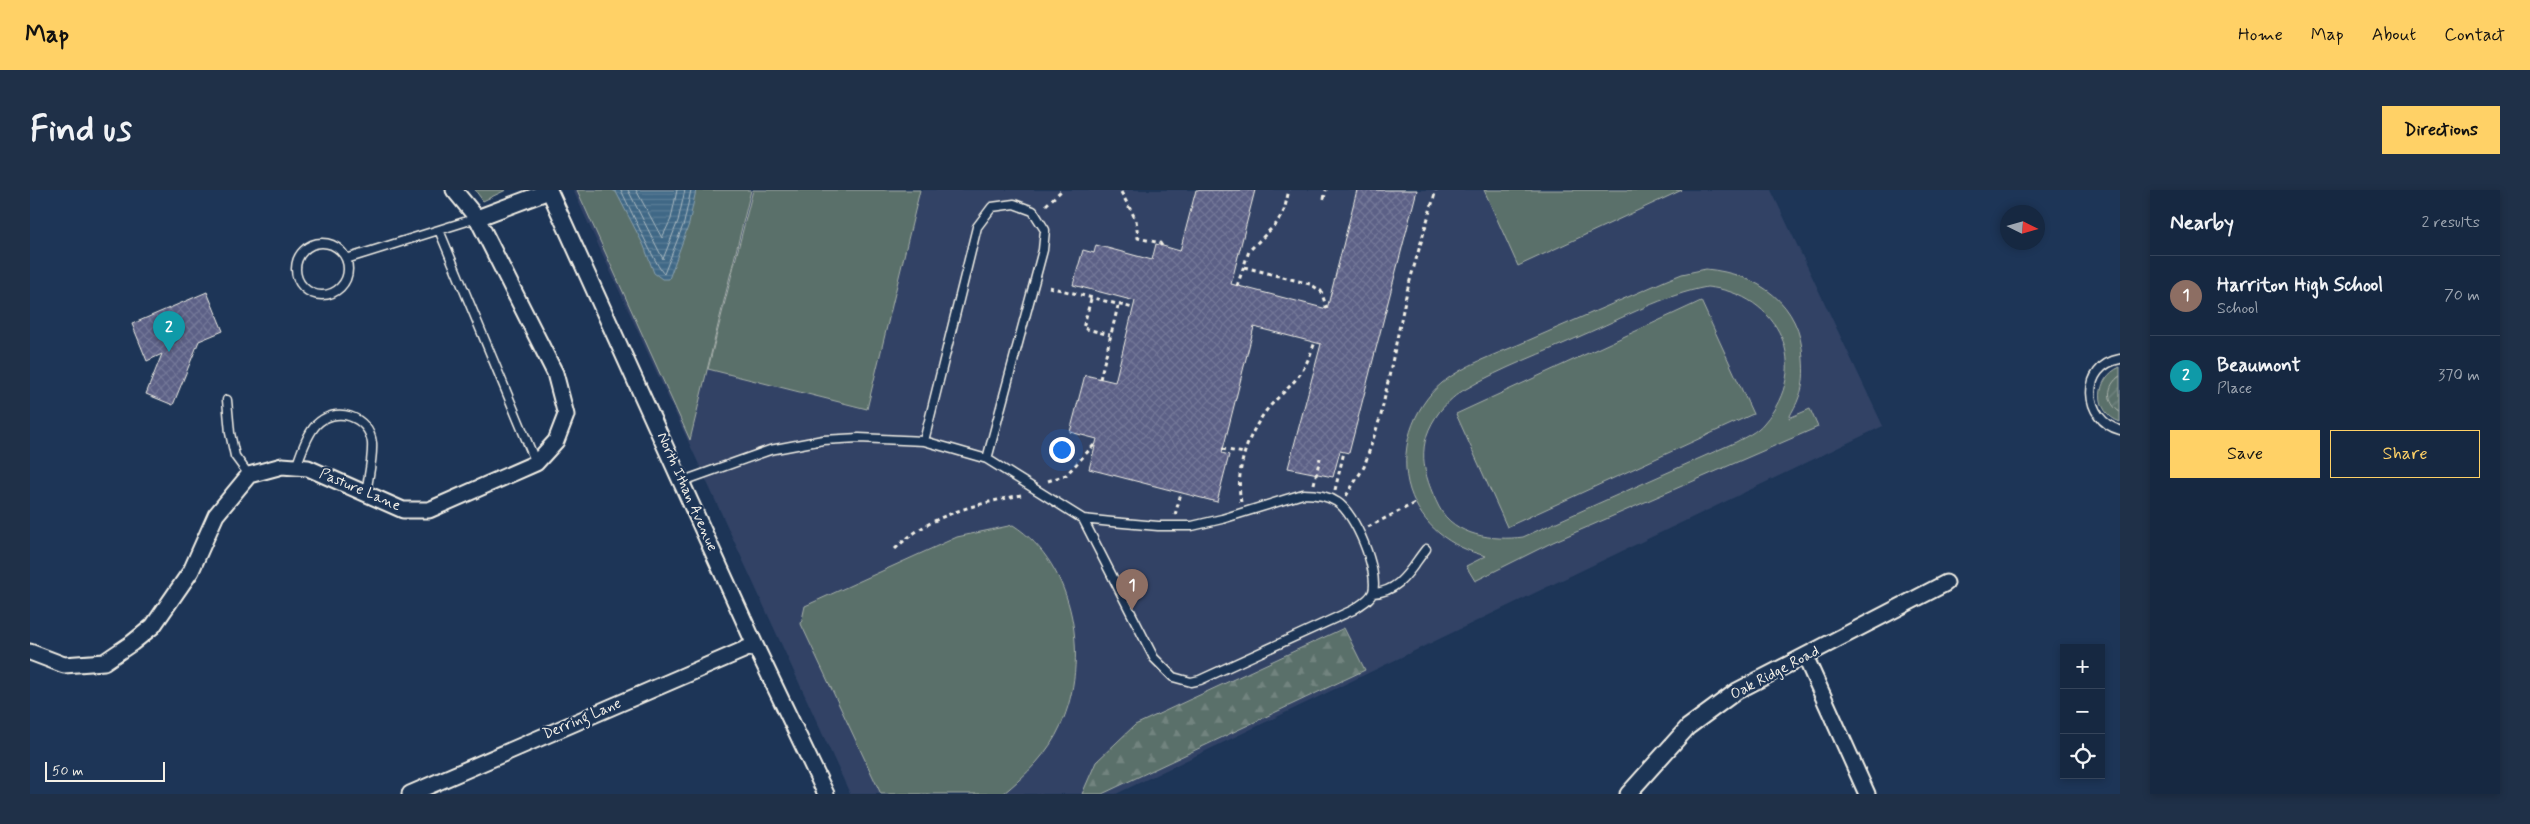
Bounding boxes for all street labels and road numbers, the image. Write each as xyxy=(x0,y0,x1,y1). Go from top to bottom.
street label: North Ithan Avenue xyxy=(652,429,722,555)
street label: Pasture Lane xyxy=(316,464,404,516)
street label: Oak Ridge Road xyxy=(1727,641,1823,705)
street label: Derring Lane xyxy=(540,693,625,745)

